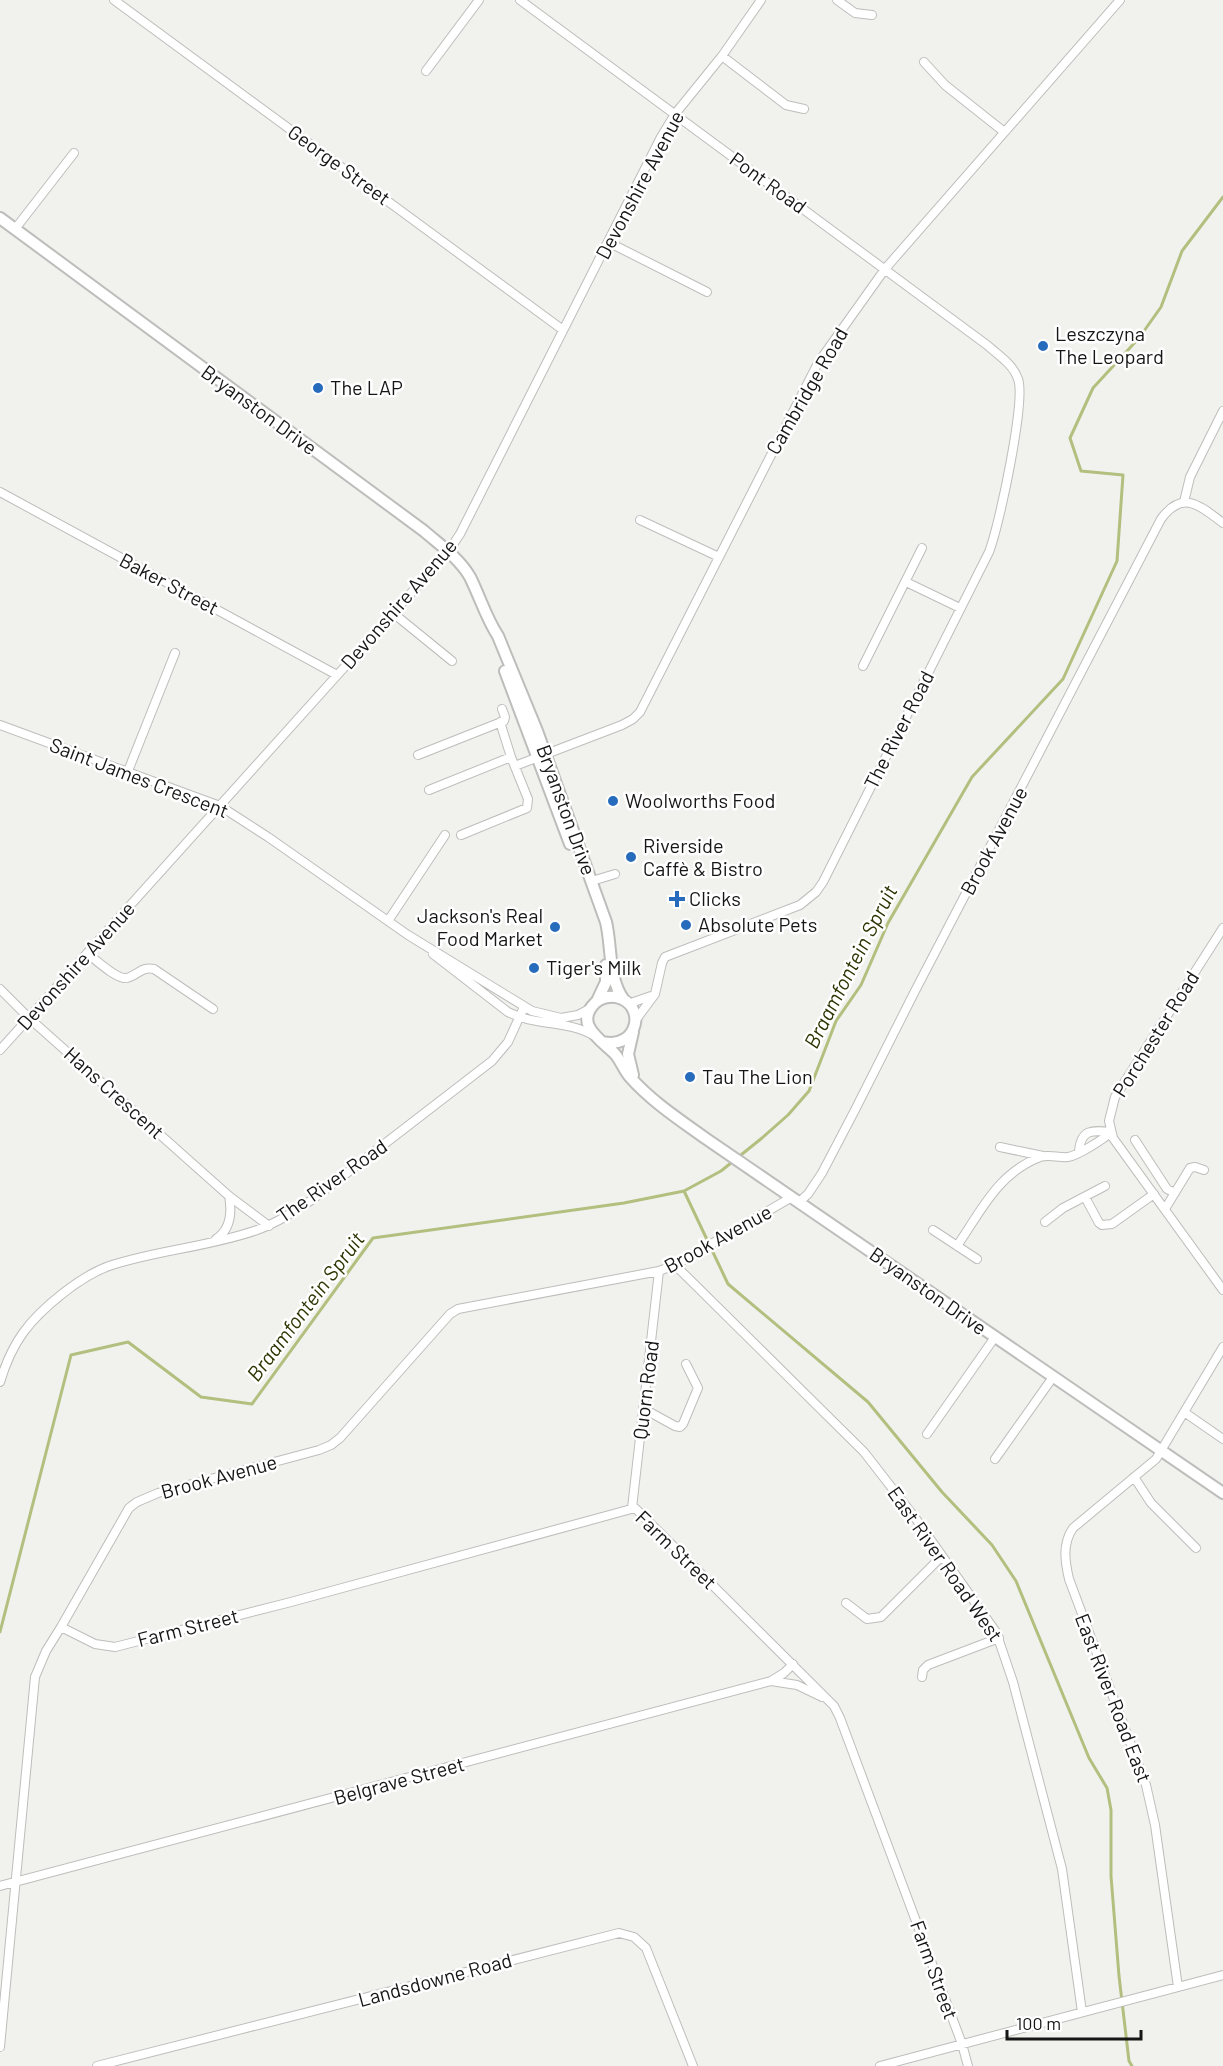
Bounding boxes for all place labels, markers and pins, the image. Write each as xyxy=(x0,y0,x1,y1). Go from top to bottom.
place label: Leszczyna The Leopard xyxy=(1055,321,1164,368)
marker: Leszczyna The Leopard xyxy=(1036,339,1050,353)
place label: The LAP xyxy=(330,375,403,399)
marker: The LAP xyxy=(311,381,325,395)
place label: Woolworths Food xyxy=(625,788,775,812)
marker: Woolworths Food xyxy=(606,794,620,808)
place label: Riverside Caffè & Bistro xyxy=(643,833,763,880)
marker: Riverside Caffè & Bistro xyxy=(624,850,638,864)
place label: Clicks xyxy=(689,886,741,910)
marker: Clicks xyxy=(670,892,684,906)
place label: Jackson's Real Food Market xyxy=(417,903,543,950)
place label: Absolute Pets xyxy=(698,912,817,936)
marker: Absolute Pets xyxy=(679,918,693,932)
marker: Jackson's Real Food Market xyxy=(548,920,562,934)
place label: Tiger's Milk xyxy=(546,955,641,979)
marker: Tiger's Milk xyxy=(527,961,541,975)
place label: Tau The Lion xyxy=(702,1064,813,1088)
marker: Tau The Lion xyxy=(683,1070,697,1084)

